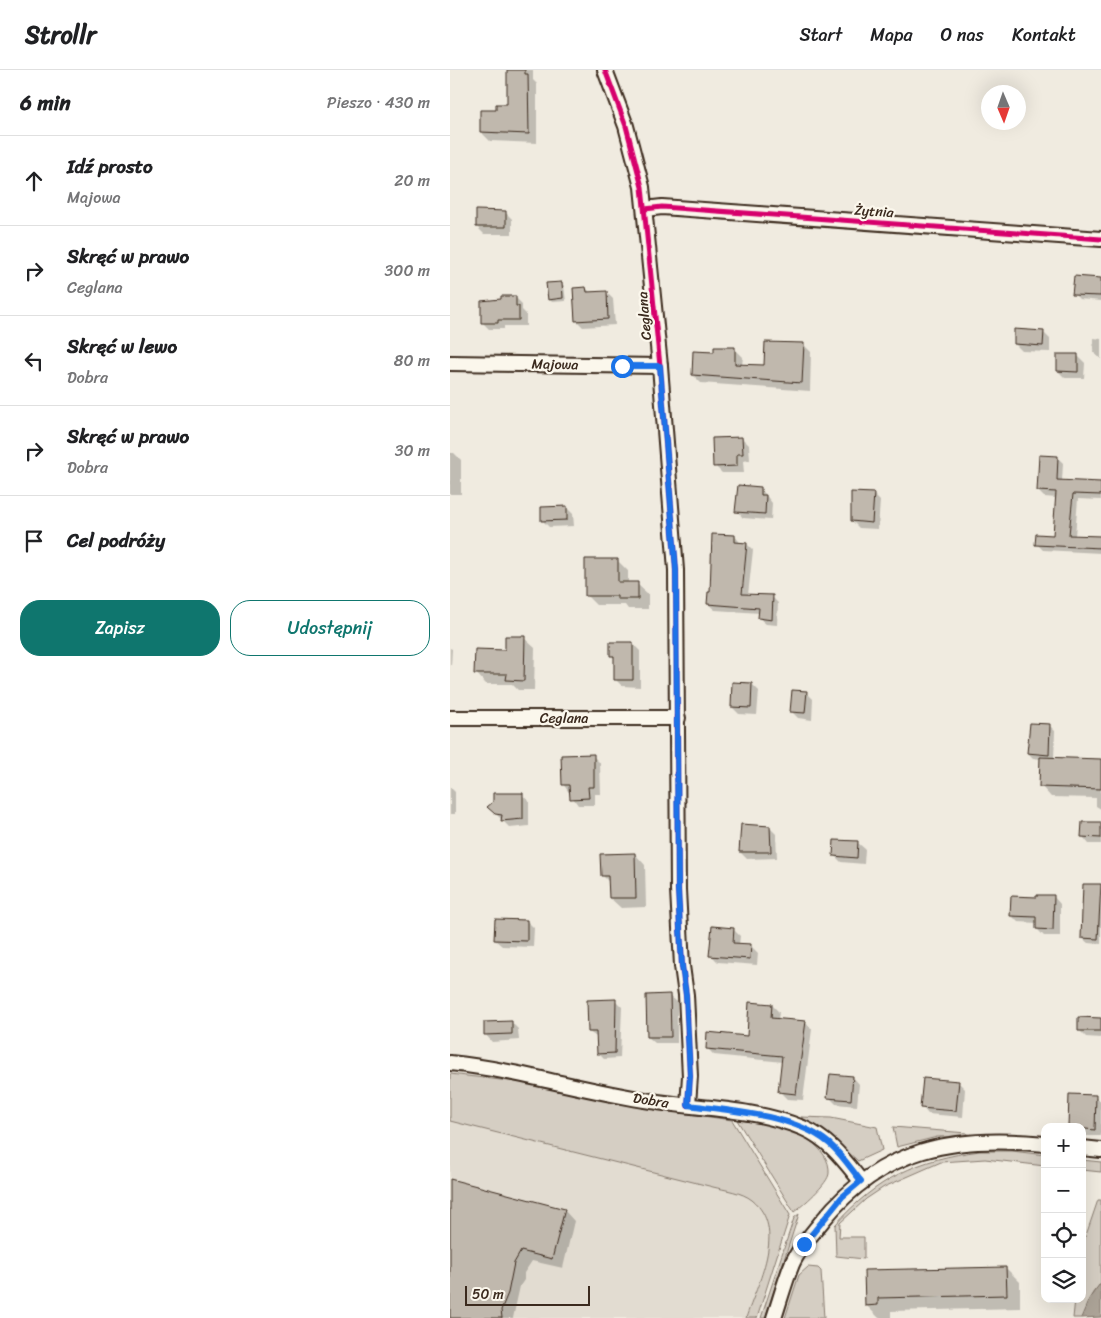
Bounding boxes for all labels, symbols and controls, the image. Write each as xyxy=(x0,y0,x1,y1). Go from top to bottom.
text: Strollr xyxy=(25,14,96,56)
text: Start xyxy=(799,19,842,51)
text: Mapa xyxy=(870,19,913,51)
text: O nas xyxy=(941,19,984,51)
text: Kontakt xyxy=(1012,19,1076,51)
text: 6 min xyxy=(20,84,71,122)
north arrow xyxy=(981,85,1026,130)
text: Pieszo · 430 m xyxy=(327,88,430,117)
text: Idź prosto xyxy=(67,150,153,183)
text: 20 m xyxy=(394,166,430,195)
icon: ahead xyxy=(20,167,48,195)
text: Majowa xyxy=(67,183,121,212)
street label: Żytnia xyxy=(853,198,896,225)
text: Skręć w prawo xyxy=(67,240,189,273)
text: 300 m xyxy=(385,256,430,285)
icon: right xyxy=(20,257,48,285)
text: Ceglana xyxy=(67,273,123,302)
street label: Ceglana xyxy=(630,291,659,341)
text: Skręć w lewo xyxy=(67,330,177,363)
text: 80 m xyxy=(394,346,430,375)
icon: left xyxy=(20,347,48,375)
street label: Majowa xyxy=(531,352,579,377)
route start xyxy=(611,355,634,378)
text: Dobra xyxy=(67,363,108,392)
text: Skręć w prawo xyxy=(67,420,189,453)
text: 30 m xyxy=(395,436,430,465)
icon: right xyxy=(20,437,48,465)
text: Dobra xyxy=(67,453,108,482)
text: Cel podróży xyxy=(67,524,165,557)
icon: arrive xyxy=(20,527,48,555)
button: Zapisz xyxy=(20,600,220,656)
button: Udostępnij xyxy=(230,600,430,656)
street label: Ceglana xyxy=(540,706,588,731)
street label: Dobra xyxy=(631,1085,672,1116)
map controls xyxy=(1041,1123,1086,1303)
button: + xyxy=(1041,1123,1086,1168)
button: − xyxy=(1041,1168,1086,1213)
button: locate xyxy=(1041,1213,1086,1258)
route end xyxy=(793,1233,816,1256)
button: layers xyxy=(1041,1258,1086,1303)
text: 50 m xyxy=(472,1282,504,1307)
scale bar xyxy=(465,1283,590,1306)

